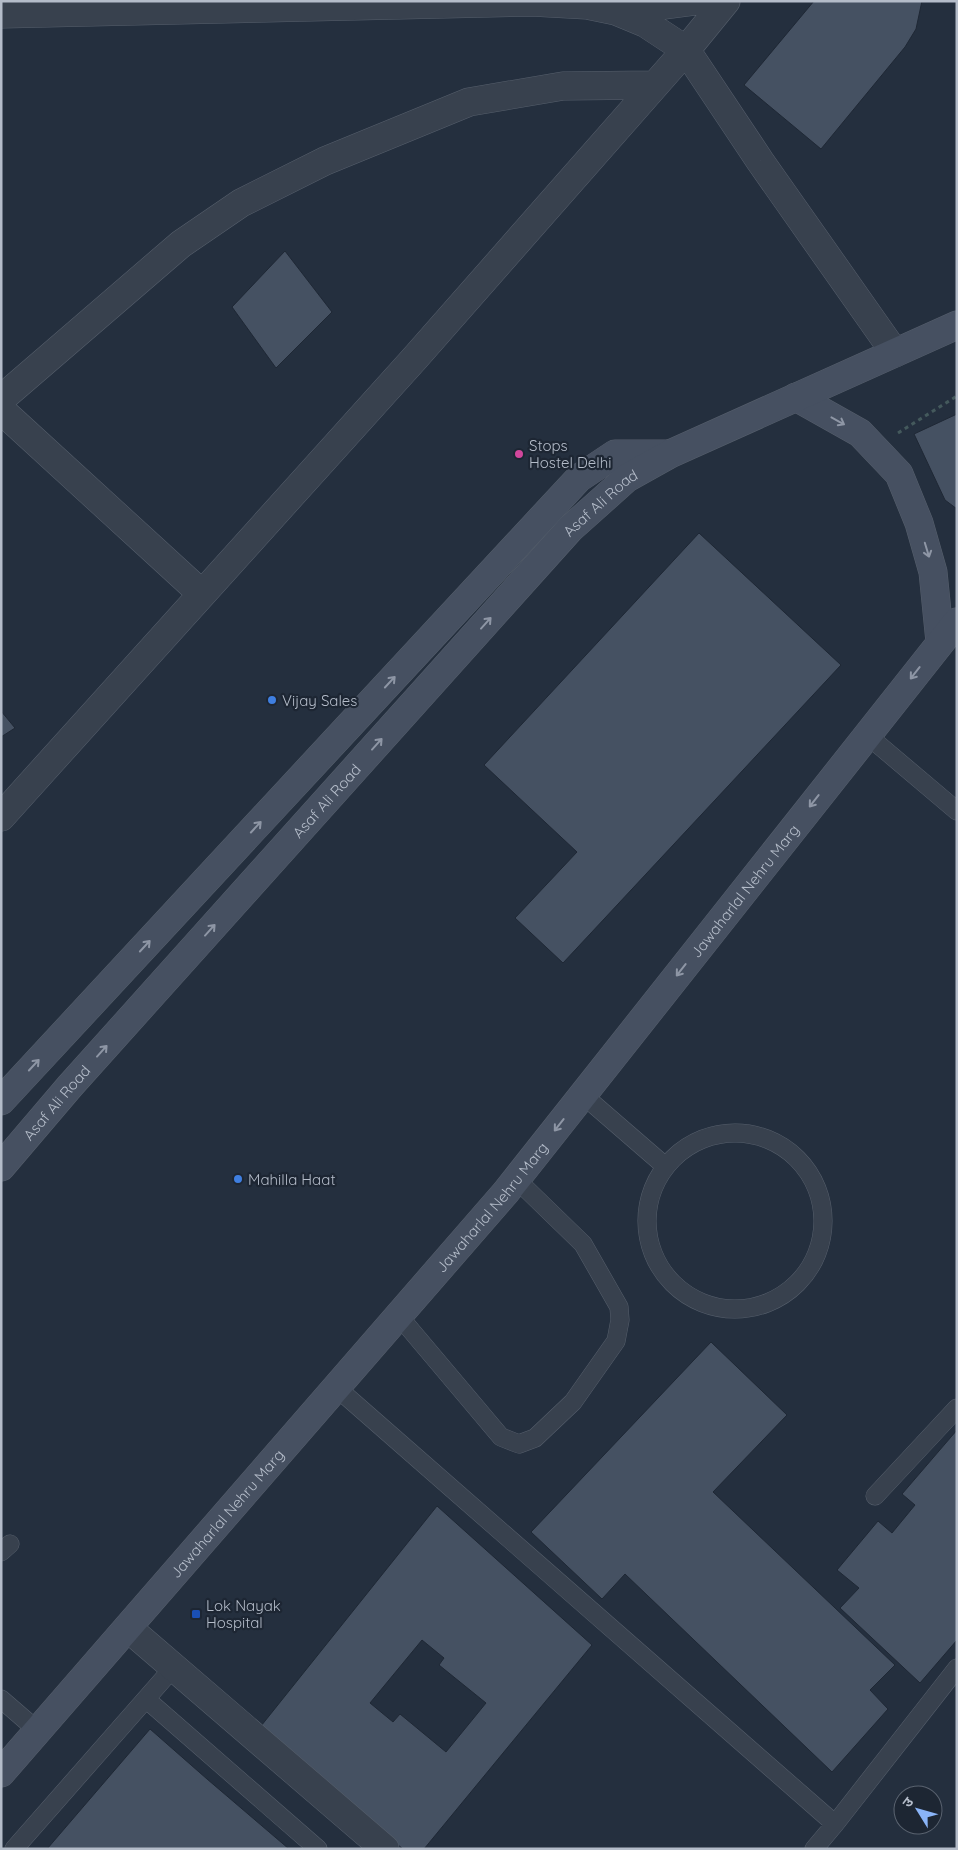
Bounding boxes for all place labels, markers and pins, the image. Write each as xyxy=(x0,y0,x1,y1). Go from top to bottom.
place label: Stops Hostel Delhi xyxy=(529,436,612,472)
marker: Stops Hostel Delhi xyxy=(513,448,525,460)
place label: Vijay Sales xyxy=(282,691,357,710)
marker: Vijay Sales xyxy=(266,694,278,706)
place label: Mahilla Haat xyxy=(248,1170,336,1189)
marker: Mahilla Haat xyxy=(232,1173,244,1185)
place label: Lok Nayak Hospital xyxy=(206,1596,281,1632)
marker: Lok Nayak Hospital xyxy=(190,1608,202,1620)

